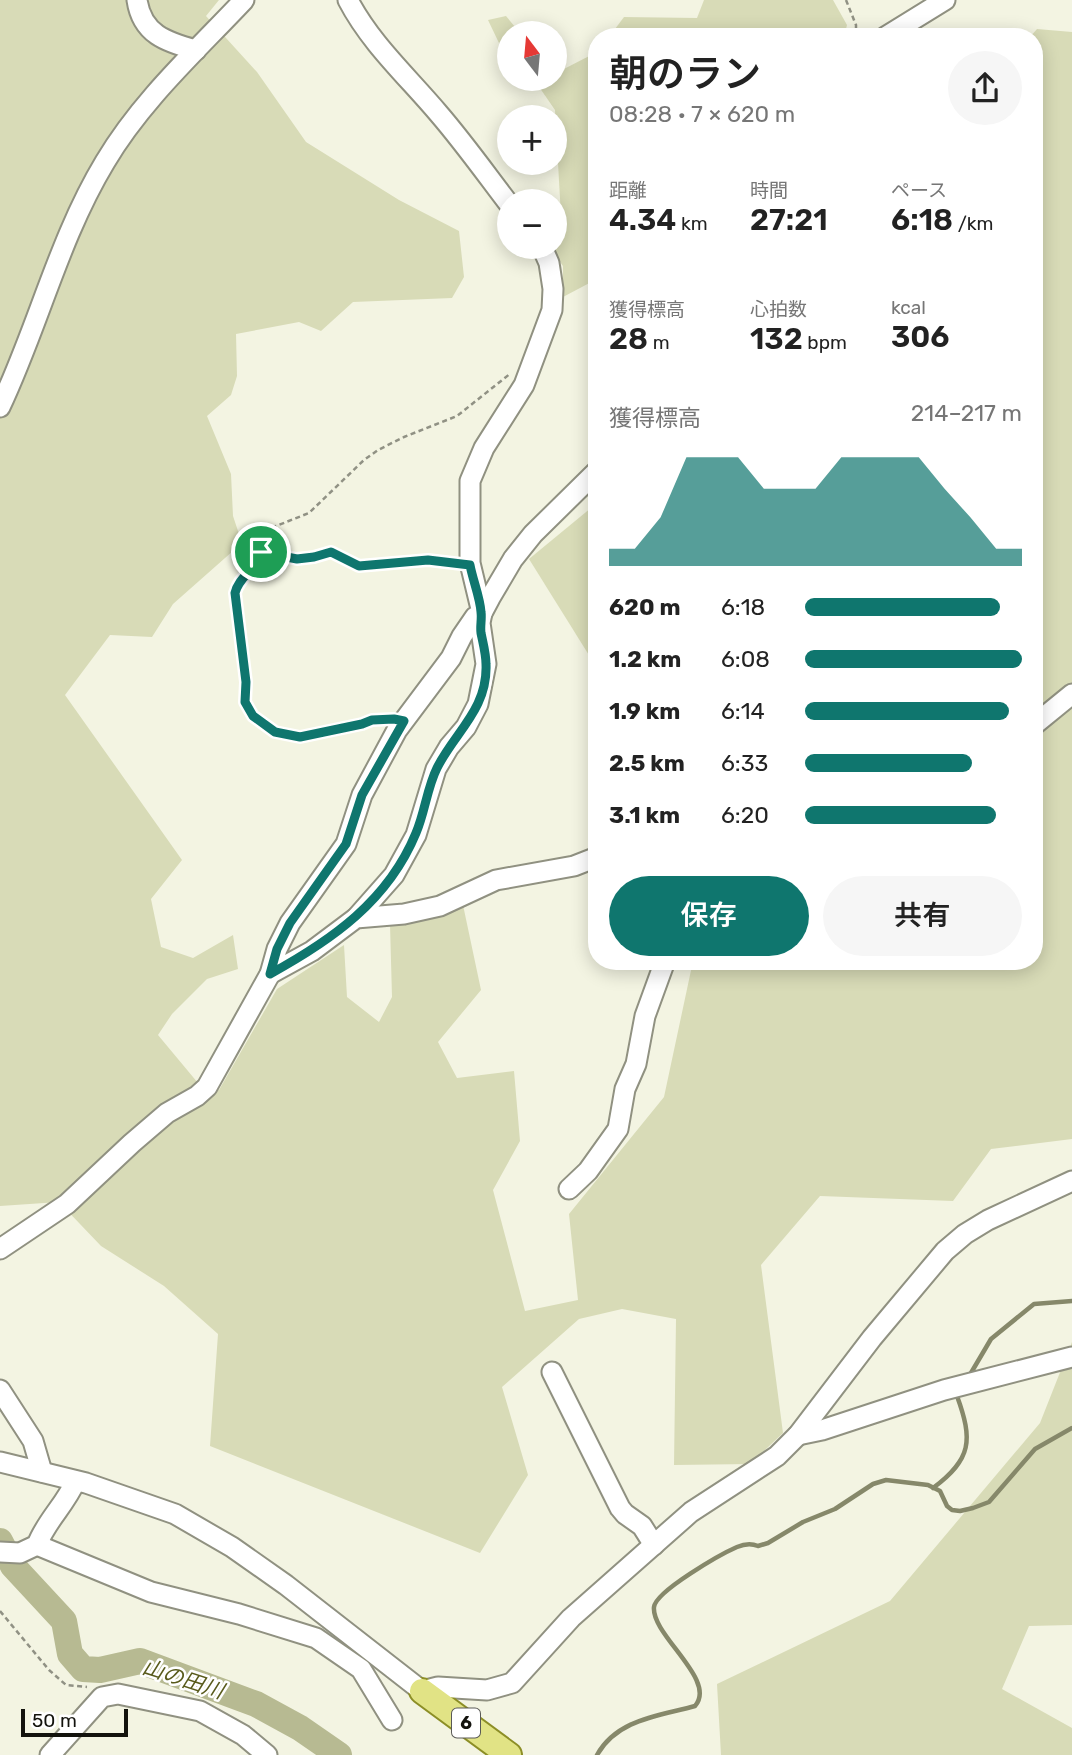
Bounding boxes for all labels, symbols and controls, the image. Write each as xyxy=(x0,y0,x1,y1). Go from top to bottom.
north arrow xyxy=(497,21,567,91)
map controls xyxy=(497,21,567,259)
text: 朝のラン xyxy=(609,51,761,97)
button: share xyxy=(948,51,1022,125)
text: 08:28 · 7 × 620 m xyxy=(609,100,795,128)
button: + xyxy=(497,105,567,175)
text: 距離 xyxy=(609,179,647,202)
text: 時間 xyxy=(750,179,788,202)
text: ペース xyxy=(891,179,947,202)
button: − xyxy=(497,189,567,259)
text: 4.34 xyxy=(609,202,676,238)
text: 27:21 xyxy=(750,202,828,238)
text: 6:18 xyxy=(891,202,953,238)
text: km xyxy=(676,212,708,235)
text: /km xyxy=(953,212,994,235)
text: kcal xyxy=(891,296,926,319)
text: 獲得標高 xyxy=(609,298,685,321)
text: 心拍数 xyxy=(750,298,807,321)
text: 306 xyxy=(891,319,950,355)
text: 28 xyxy=(609,321,648,357)
text: 132 xyxy=(750,321,803,357)
text: m xyxy=(648,331,670,354)
text: bpm xyxy=(803,331,847,354)
text: 214–217 m xyxy=(911,399,1022,427)
text: 獲得標高 xyxy=(609,404,701,432)
pin xyxy=(231,522,291,582)
icon: arrive xyxy=(242,533,280,571)
text: 620 m xyxy=(609,593,681,621)
text: 6:18 xyxy=(721,593,765,621)
text: 1.2 km xyxy=(609,645,681,673)
text: 6:08 xyxy=(721,645,770,673)
text: 1.9 km xyxy=(609,697,680,725)
text: 6:14 xyxy=(721,697,765,725)
text: 2.5 km xyxy=(609,749,685,777)
text: 6:33 xyxy=(721,749,768,777)
text: 3.1 km xyxy=(609,801,680,829)
text: 6:20 xyxy=(721,801,769,829)
button: 保存 xyxy=(609,876,809,956)
button: 共有 xyxy=(823,876,1022,956)
water label: 山の田川 xyxy=(139,1654,229,1704)
scale bar xyxy=(21,1706,128,1738)
road number: 6 xyxy=(452,1708,480,1738)
text: 50 m xyxy=(32,1709,77,1732)

